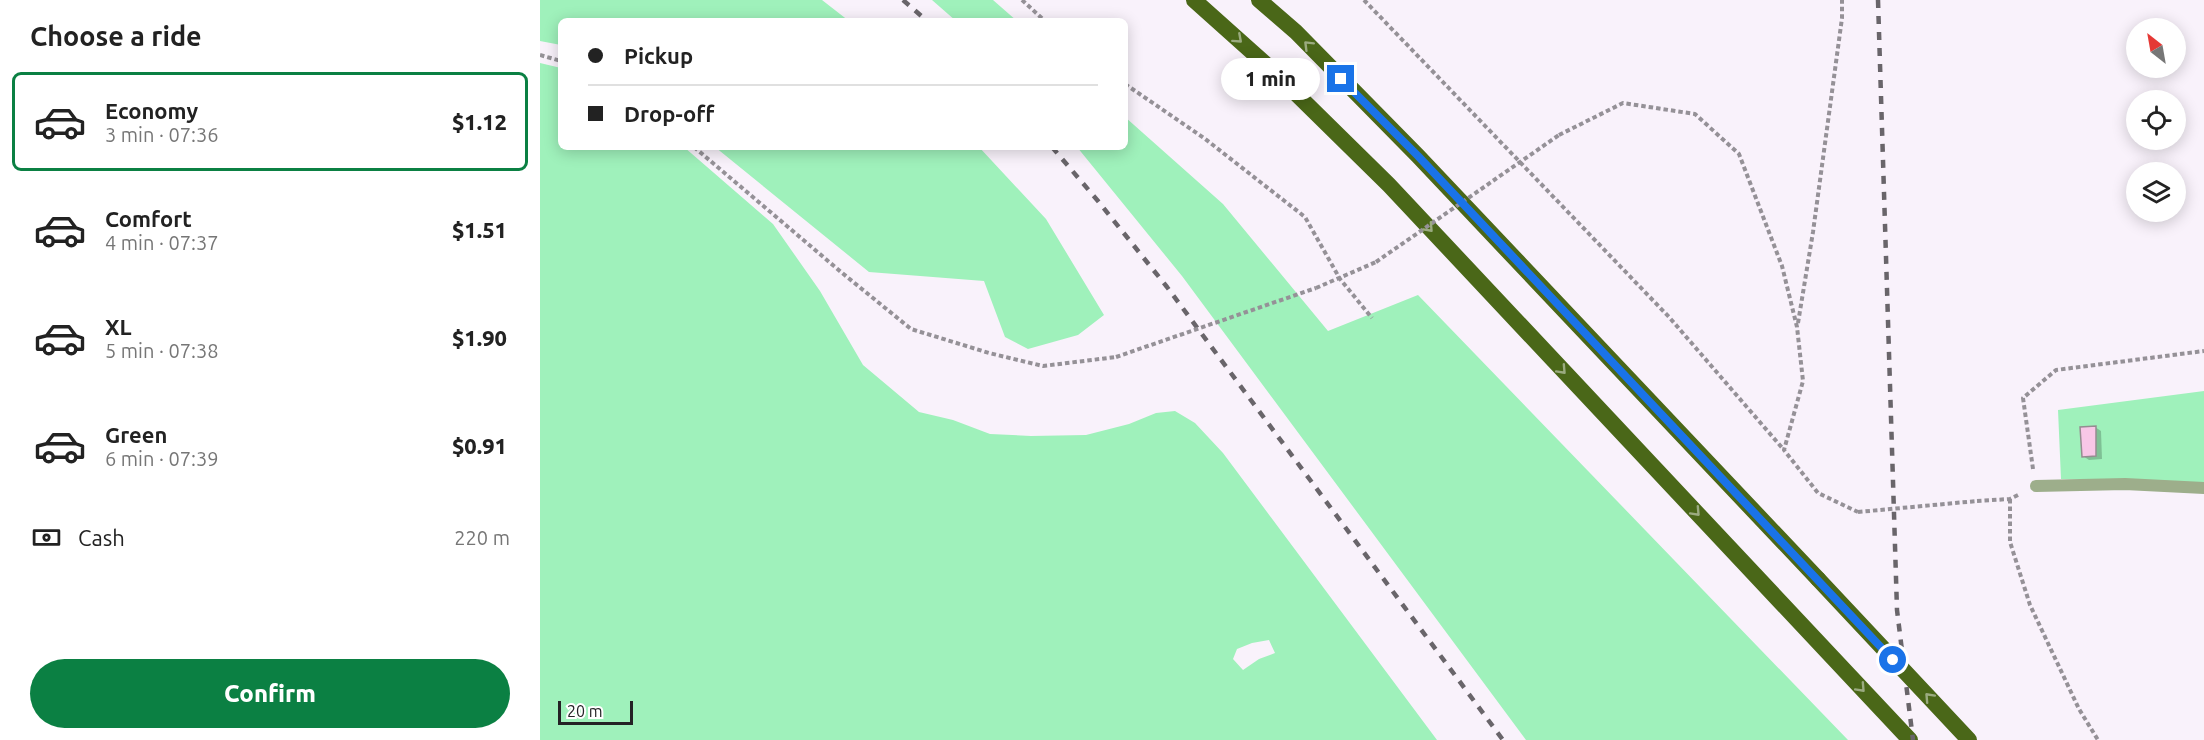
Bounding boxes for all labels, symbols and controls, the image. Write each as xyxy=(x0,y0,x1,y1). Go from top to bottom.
north arrow xyxy=(2126,18,2186,78)
map controls xyxy=(2126,18,2186,222)
text: Choose a ride xyxy=(30,21,202,51)
one-way arrow xyxy=(1231,32,1242,43)
one-way arrow xyxy=(1304,41,1315,51)
text: Pickup xyxy=(624,43,693,68)
callout: 1 min xyxy=(1221,58,1320,100)
route end xyxy=(1327,65,1354,92)
text: 1 min xyxy=(1245,67,1296,90)
button: locate xyxy=(2126,90,2186,150)
icon: car xyxy=(33,95,87,149)
text: Economy xyxy=(105,98,198,123)
text: Drop-off xyxy=(624,101,714,126)
text: $1.12 xyxy=(452,109,507,134)
text: 3 min · 07:36 xyxy=(105,123,219,146)
button: layers xyxy=(2126,162,2186,222)
icon: car xyxy=(33,203,87,257)
text: Comfort xyxy=(105,206,192,231)
text: $1.51 xyxy=(452,217,507,242)
one-way arrow xyxy=(1422,221,1433,232)
text: 4 min · 07:37 xyxy=(105,231,219,254)
icon: car xyxy=(33,311,87,365)
text: XL xyxy=(105,314,132,339)
text: $1.90 xyxy=(452,325,507,350)
text: 5 min · 07:38 xyxy=(105,339,219,362)
one-way arrow xyxy=(1555,363,1566,374)
icon: car xyxy=(33,419,87,473)
text: Green xyxy=(105,422,167,447)
text: $0.91 xyxy=(452,433,507,458)
text: 6 min · 07:39 xyxy=(105,447,219,470)
one-way arrow xyxy=(1689,506,1700,516)
icon: cash xyxy=(30,521,63,554)
text: Cash xyxy=(78,525,125,550)
text: 220 m xyxy=(454,526,510,549)
route start xyxy=(1879,646,1906,673)
button: Confirm xyxy=(30,659,510,728)
one-way arrow xyxy=(1854,681,1865,692)
one-way arrow xyxy=(1925,694,1936,704)
scale bar xyxy=(558,698,633,726)
text: 20 m xyxy=(567,702,603,720)

